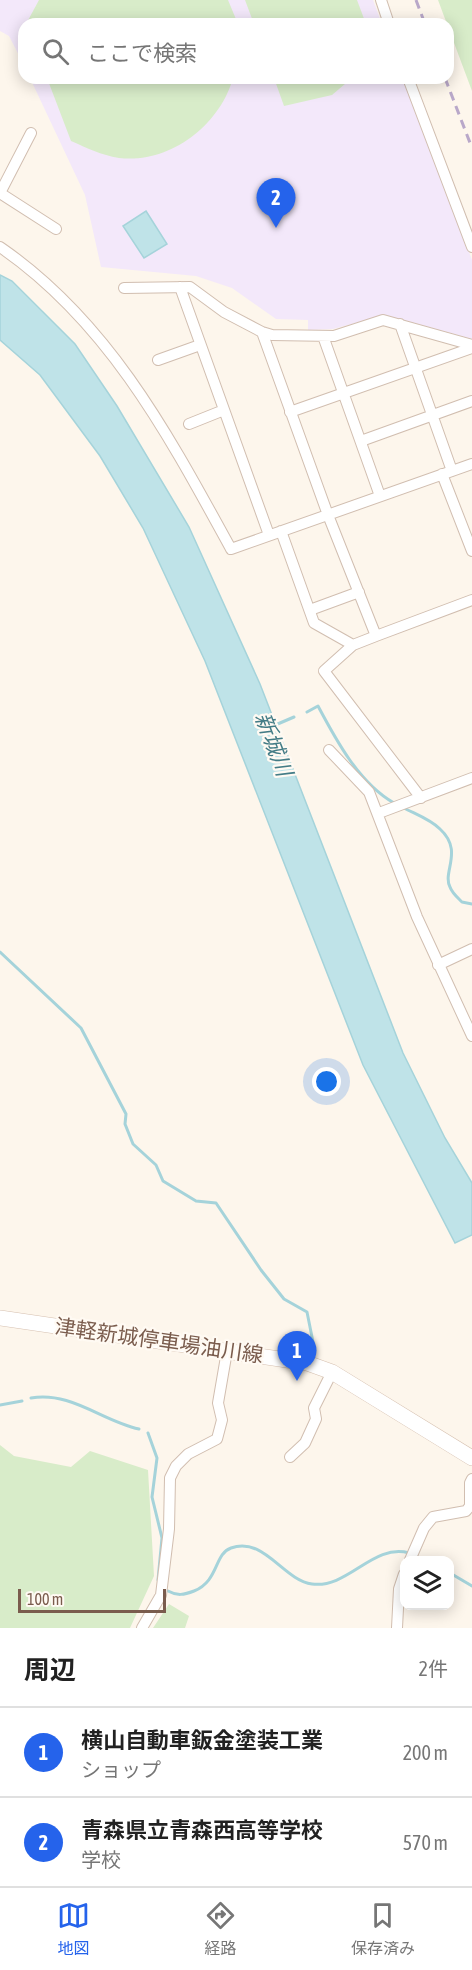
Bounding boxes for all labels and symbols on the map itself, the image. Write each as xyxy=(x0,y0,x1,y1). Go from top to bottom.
pin: 2 xyxy=(256,178,296,228)
water label: 新城川 xyxy=(250,709,299,781)
your location xyxy=(312,1067,341,1096)
street label: 津軽新城停車場油川線 xyxy=(53,1314,265,1367)
pin: 1 xyxy=(278,1332,316,1381)
scale bar xyxy=(18,1586,166,1614)

